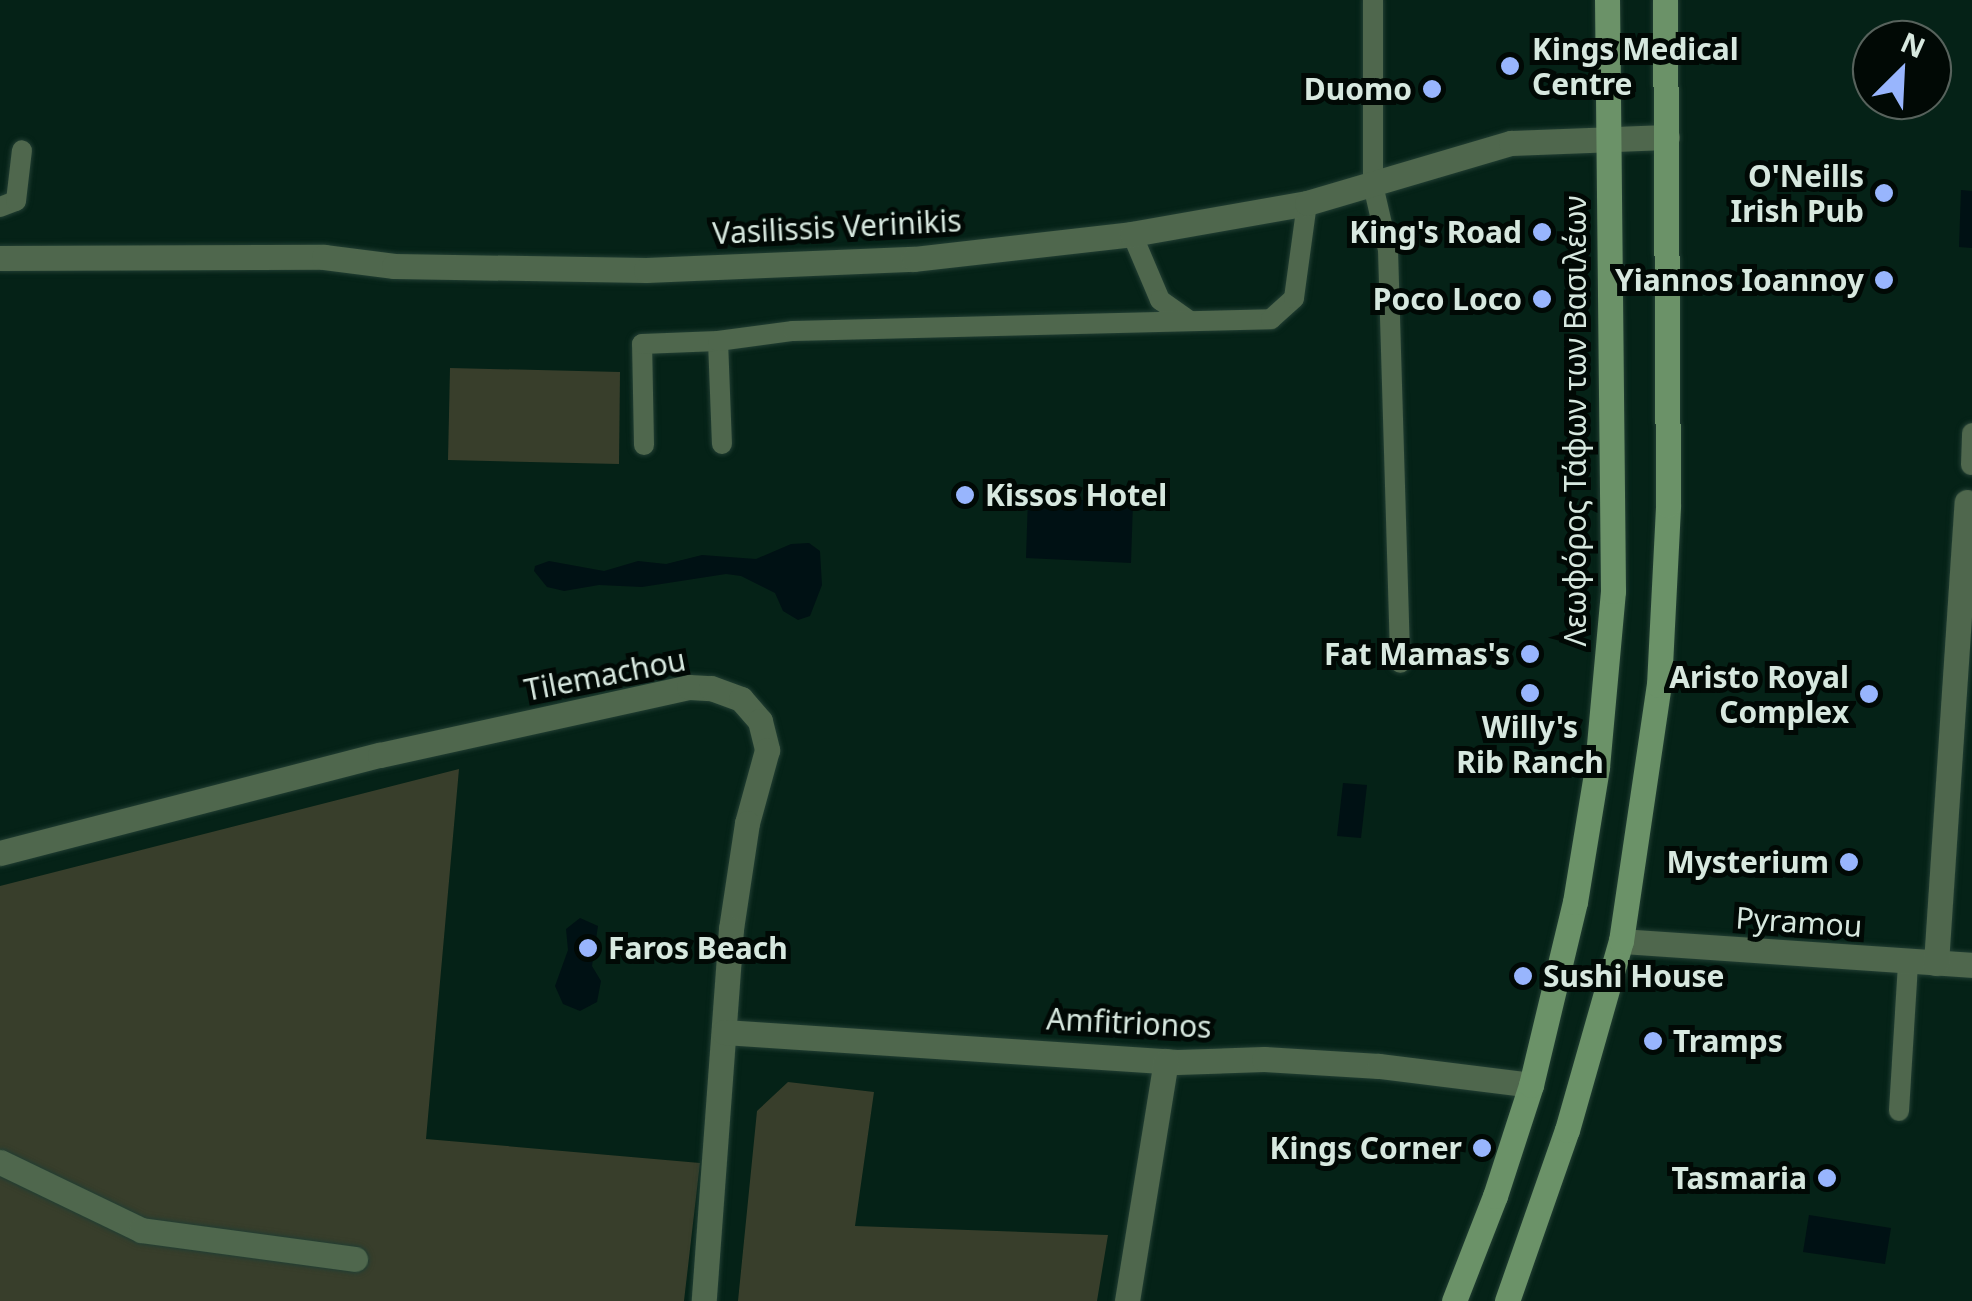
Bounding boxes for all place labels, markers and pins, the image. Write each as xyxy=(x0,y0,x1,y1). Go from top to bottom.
place label: Kings Medical Centre xyxy=(1532,31,1739,102)
marker: Kings Medical Centre xyxy=(1497,53,1523,79)
place label: Duomo xyxy=(1304,71,1412,107)
marker: Duomo xyxy=(1421,78,1443,100)
place label: O'Neills Irish Pub xyxy=(1731,158,1864,228)
marker: O'Neills Irish Pub xyxy=(1873,182,1895,204)
place label: King's Road xyxy=(1349,214,1522,250)
marker: King's Road xyxy=(1531,221,1553,243)
place label: Yiannos Ioannoy xyxy=(1615,262,1864,298)
marker: Yiannos Ioannoy xyxy=(1873,269,1895,291)
place label: Poco Loco xyxy=(1373,281,1522,317)
marker: Poco Loco xyxy=(1531,288,1553,310)
place label: Kissos Hotel xyxy=(985,477,1167,513)
marker: Kissos Hotel xyxy=(954,484,976,506)
place label: Fat Mamas's xyxy=(1324,636,1510,672)
marker: Fat Mamas's xyxy=(1519,643,1541,665)
place label: Aristo Royal Complex xyxy=(1669,659,1849,730)
marker: Willy's Rib Ranch xyxy=(1519,682,1541,704)
marker: Aristo Royal Complex xyxy=(1858,683,1880,705)
place label: Willy's Rib Ranch xyxy=(1456,709,1604,780)
place label: Mysterium xyxy=(1666,844,1829,880)
marker: Mysterium xyxy=(1838,851,1860,873)
place label: Faros Beach xyxy=(608,930,788,966)
marker: Faros Beach xyxy=(577,937,599,959)
place label: Sushi House xyxy=(1543,958,1725,994)
marker: Sushi House xyxy=(1512,965,1534,987)
place label: Tramps xyxy=(1673,1023,1783,1059)
marker: Tramps xyxy=(1642,1030,1664,1052)
place label: Kings Corner xyxy=(1270,1130,1462,1166)
marker: Kings Corner xyxy=(1471,1137,1493,1159)
place label: Tasmaria xyxy=(1671,1160,1807,1196)
marker: Tasmaria xyxy=(1816,1167,1838,1189)

